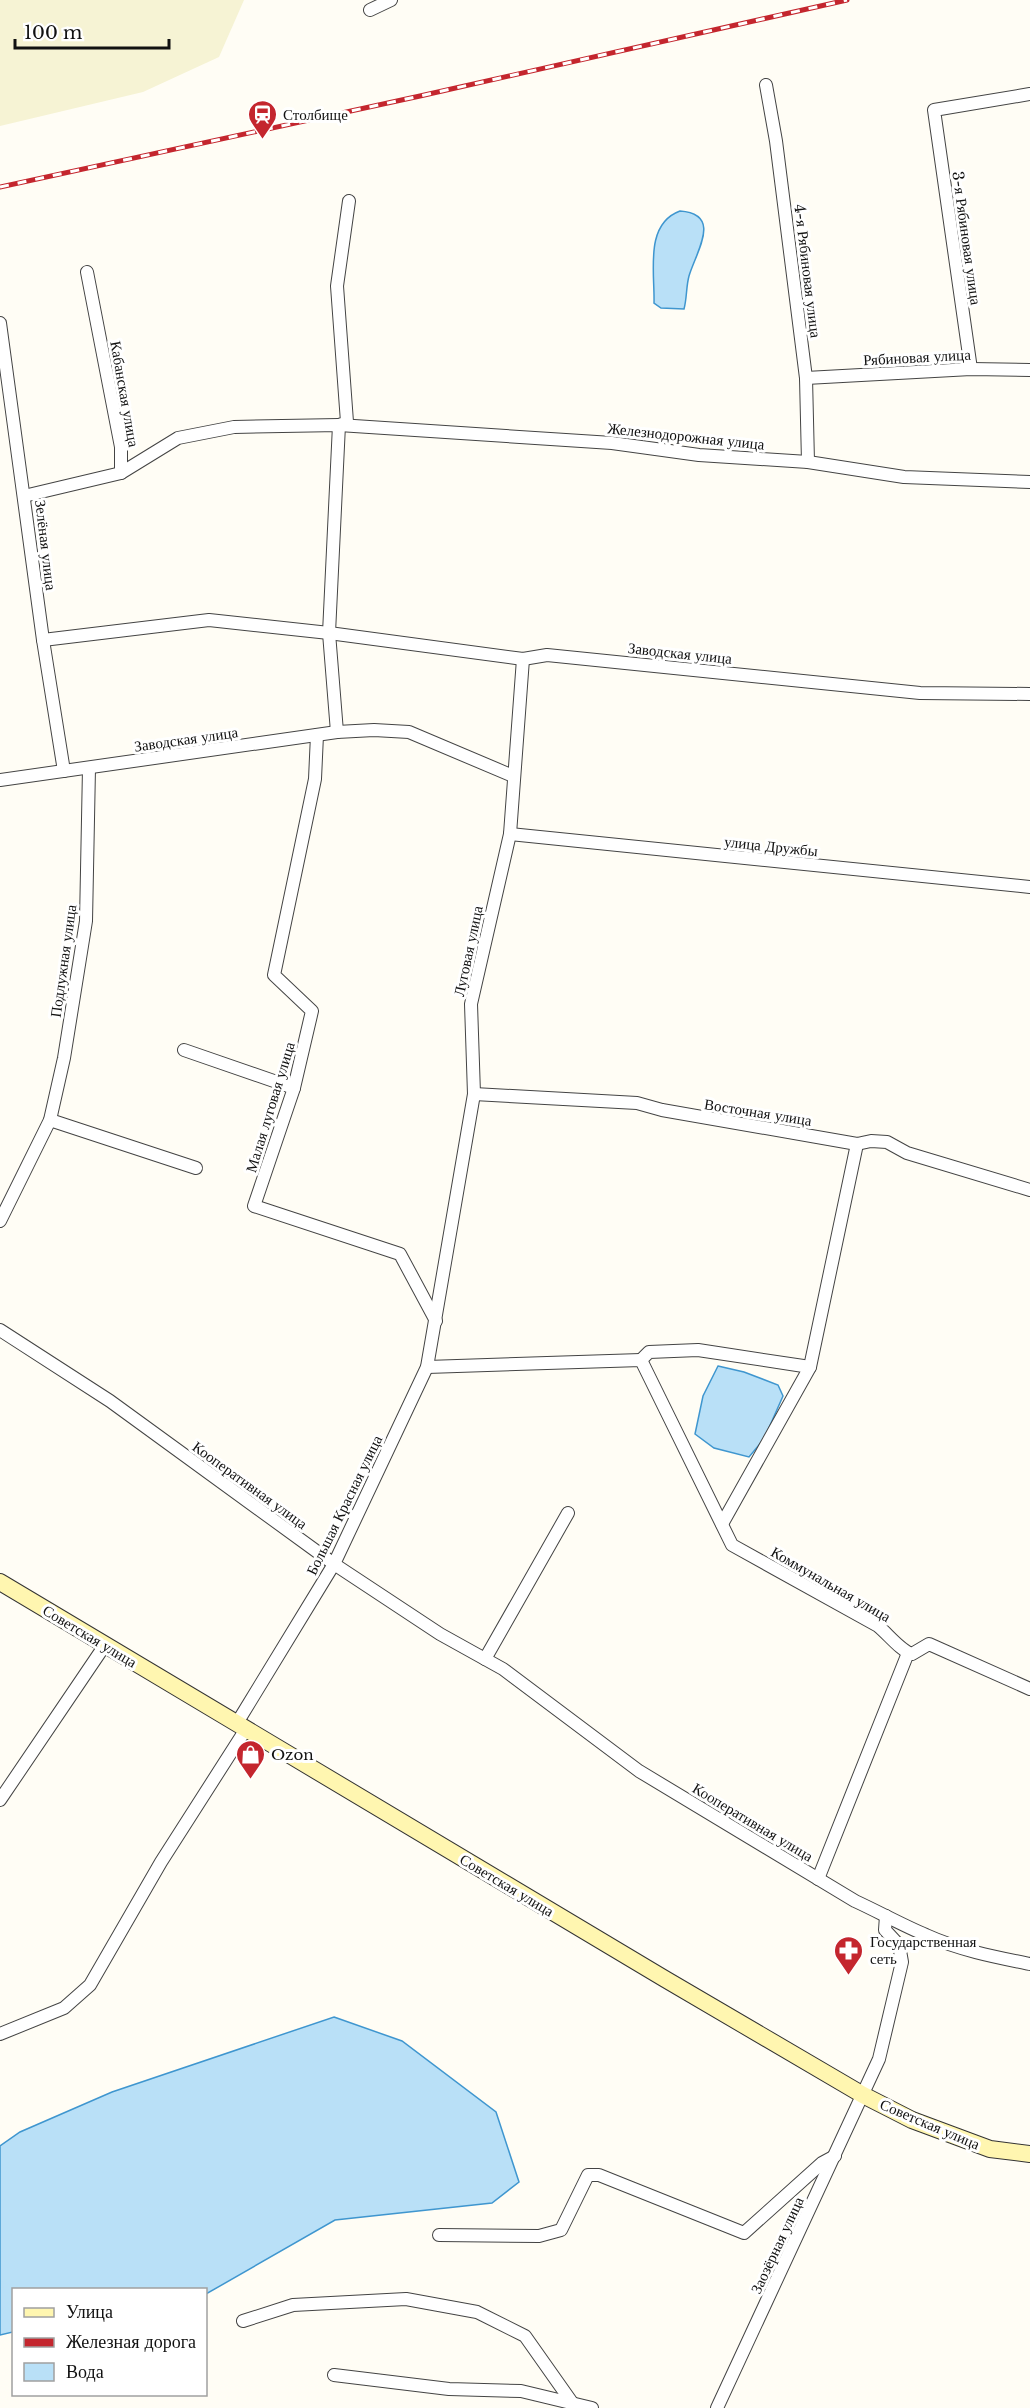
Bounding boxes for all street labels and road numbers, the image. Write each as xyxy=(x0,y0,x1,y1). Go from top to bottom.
street label: 3-я Рябиновая улица xyxy=(948,170,986,307)
street label: 4-я Рябиновая улица xyxy=(790,203,826,339)
street label: Кабанская улица xyxy=(106,339,144,449)
street label: Рябиновая улица xyxy=(863,345,972,369)
street label: Железнодорожная улица xyxy=(607,418,766,454)
street label: Зелёная улица xyxy=(31,499,61,592)
street label: Заводская улица xyxy=(627,638,733,668)
street label: Заводская улица xyxy=(133,722,239,756)
street label: улица Дружбы xyxy=(723,832,819,860)
street label: Подлужная улица xyxy=(46,903,80,1019)
street label: Луговая улица xyxy=(449,904,487,998)
street label: Малая луговая улица xyxy=(241,1039,299,1175)
street label: Восточная улица xyxy=(703,1094,813,1130)
street label: Большая Красная улица xyxy=(302,1432,386,1578)
street label: Кооперативная улица xyxy=(189,1437,311,1533)
street label: Коммунальная улица xyxy=(768,1542,895,1626)
street label: Советская улица xyxy=(39,1600,141,1672)
street label: Кооперативная улица xyxy=(689,1778,817,1866)
street label: Советская улица xyxy=(456,1849,558,1921)
street label: Советская улица xyxy=(877,2094,983,2154)
street label: Заозёрная улица xyxy=(746,2193,808,2296)

